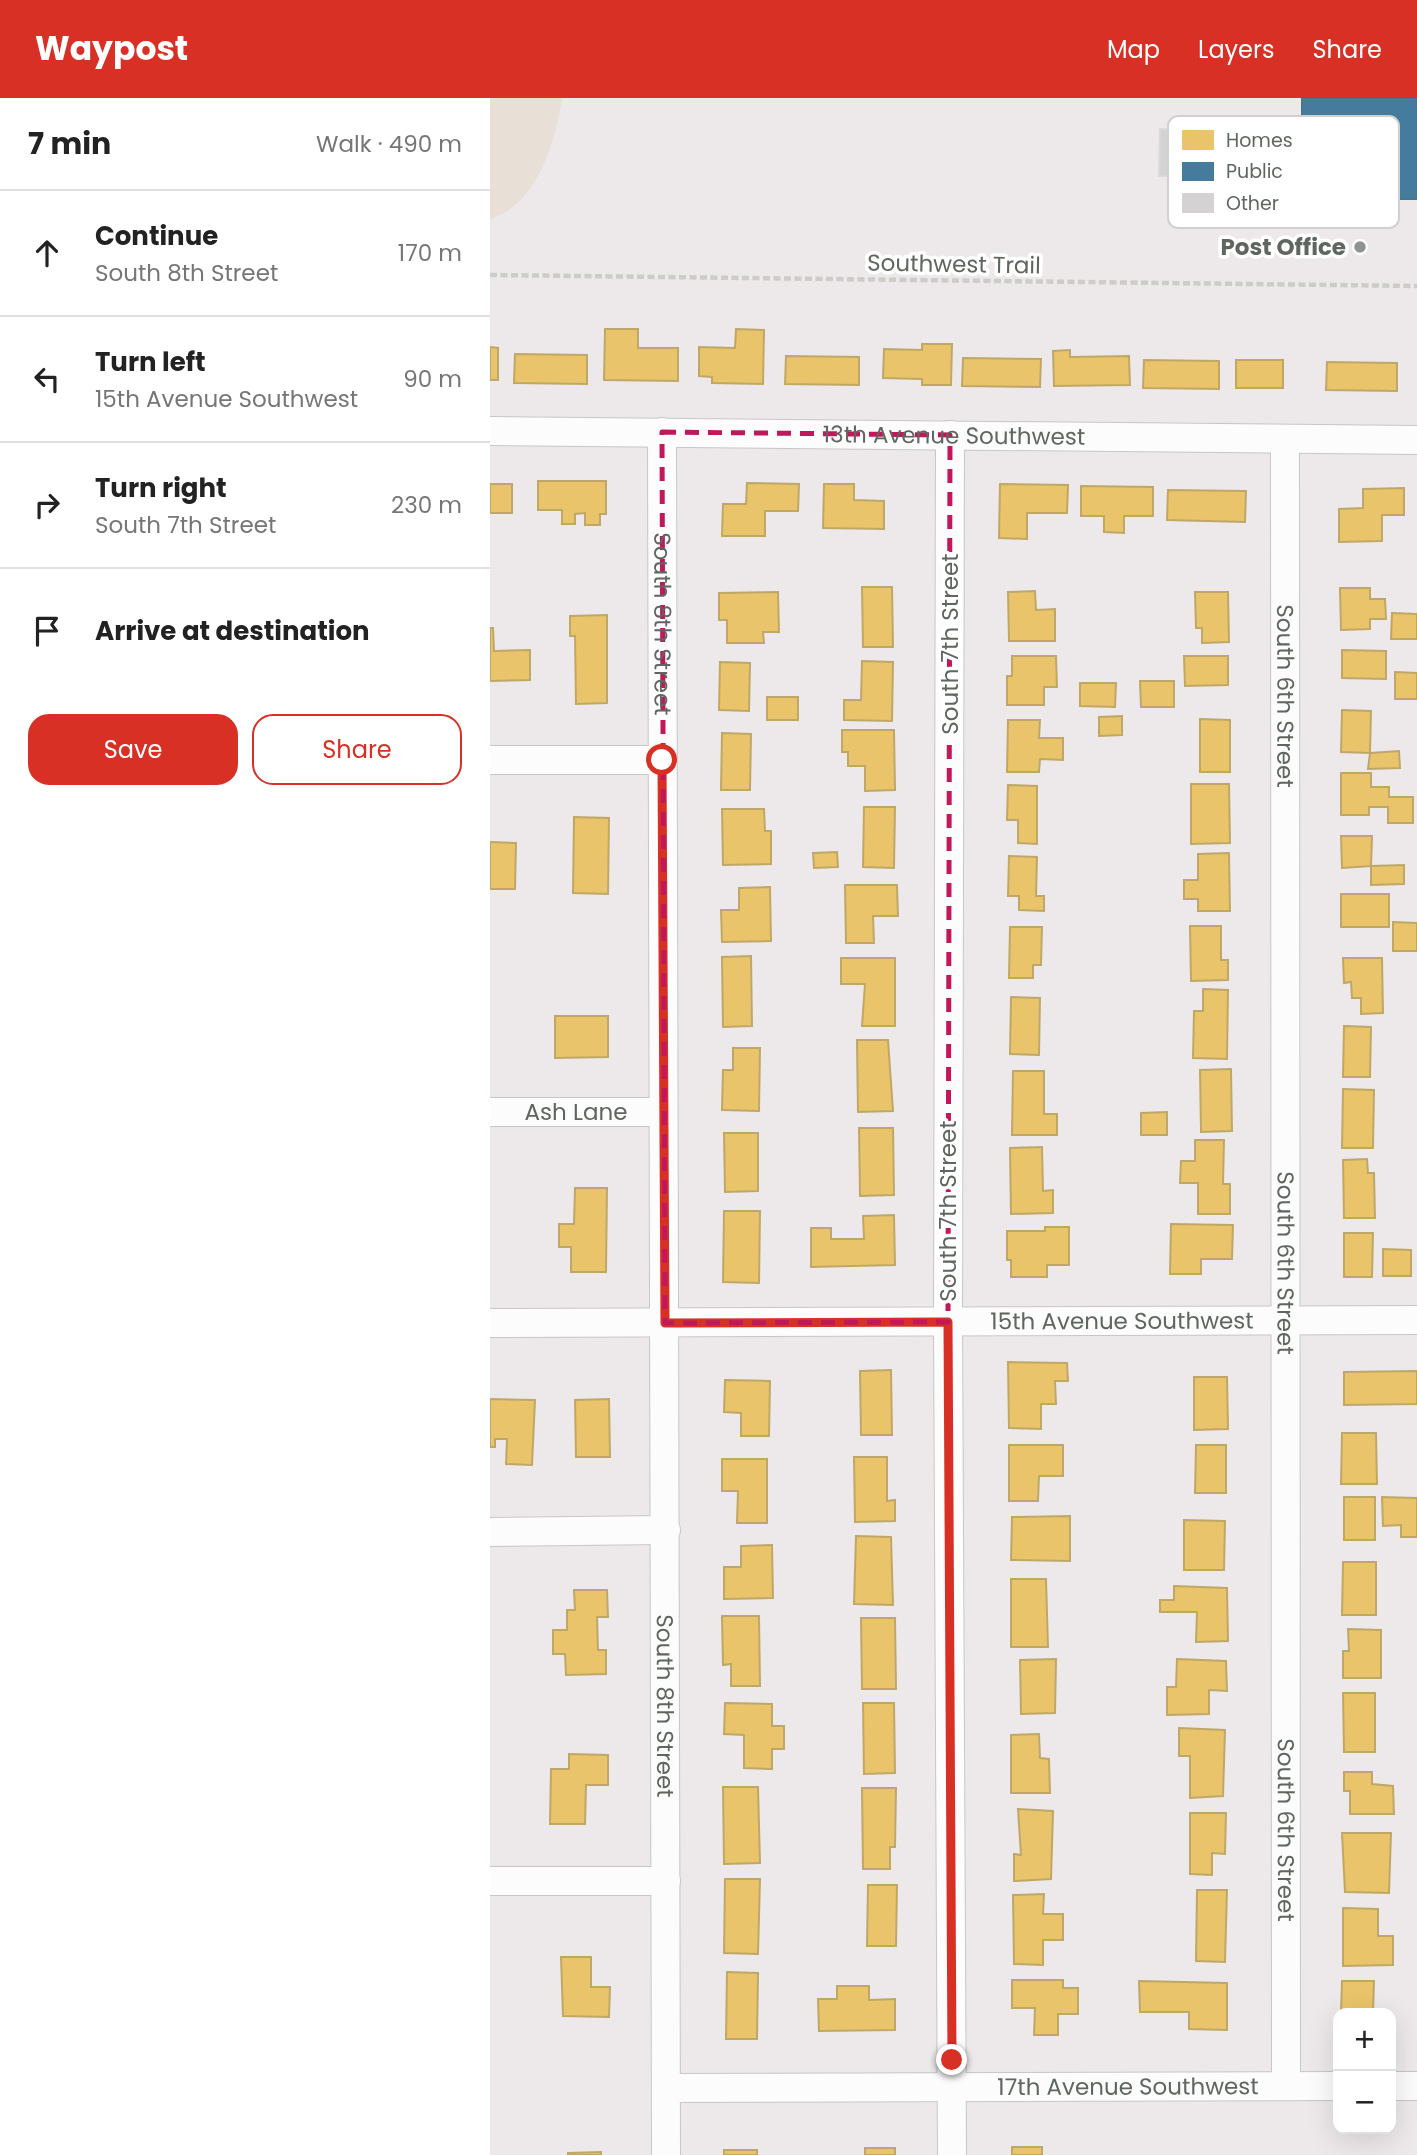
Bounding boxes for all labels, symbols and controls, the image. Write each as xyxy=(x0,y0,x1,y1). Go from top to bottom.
text: Waypost xyxy=(35,25,188,72)
text: Map xyxy=(1107,33,1160,66)
text: Layers xyxy=(1198,33,1274,66)
text: Share xyxy=(1312,33,1382,66)
legend xyxy=(1168,116,1399,228)
text: 7 min xyxy=(28,122,111,165)
text: Homes xyxy=(1226,127,1293,154)
text: Walk · 490 m xyxy=(316,128,462,160)
text: Public xyxy=(1226,158,1283,185)
text: Other xyxy=(1226,190,1279,217)
text: Continue xyxy=(95,218,218,254)
place label: Post Office xyxy=(1220,231,1346,263)
icon: ahead xyxy=(28,234,66,272)
text: 170 m xyxy=(398,237,462,269)
marker: Post Office xyxy=(1352,239,1368,255)
street label: Southwest Trail xyxy=(867,246,1041,282)
text: South 8th Street xyxy=(95,257,278,289)
text: Turn left xyxy=(95,344,206,380)
icon: left xyxy=(28,360,66,398)
text: 90 m xyxy=(403,363,462,395)
text: 15th Avenue Southwest xyxy=(95,383,358,415)
street label: 13th Avenue Southwest xyxy=(823,418,1085,453)
text: Turn right xyxy=(95,470,227,506)
icon: right xyxy=(28,486,66,524)
text: 230 m xyxy=(391,489,462,521)
text: South 7th Street xyxy=(95,509,276,541)
street label: South 8th Street xyxy=(646,532,679,716)
street label: South 7th Street xyxy=(934,553,966,735)
street label: South 6th Street xyxy=(1269,604,1301,788)
icon: arrive xyxy=(28,612,66,650)
text: Arrive at destination xyxy=(95,613,370,649)
button: Save xyxy=(28,714,238,785)
button: Share xyxy=(252,714,462,785)
route start xyxy=(646,744,677,775)
street label: Ash Lane xyxy=(525,1096,627,1128)
street label: South 7th Street xyxy=(932,1120,964,1302)
street label: South 6th Street xyxy=(1269,1171,1302,1355)
street label: 15th Avenue Southwest xyxy=(990,1305,1254,1337)
street label: South 8th Street xyxy=(649,1614,681,1798)
street label: South 6th Street xyxy=(1270,1738,1302,1922)
map controls xyxy=(1333,2008,1396,2134)
button: + xyxy=(1333,2008,1396,2071)
route end xyxy=(936,2044,967,2075)
street label: 17th Avenue Southwest xyxy=(997,2070,1259,2103)
button: − xyxy=(1333,2071,1396,2134)

